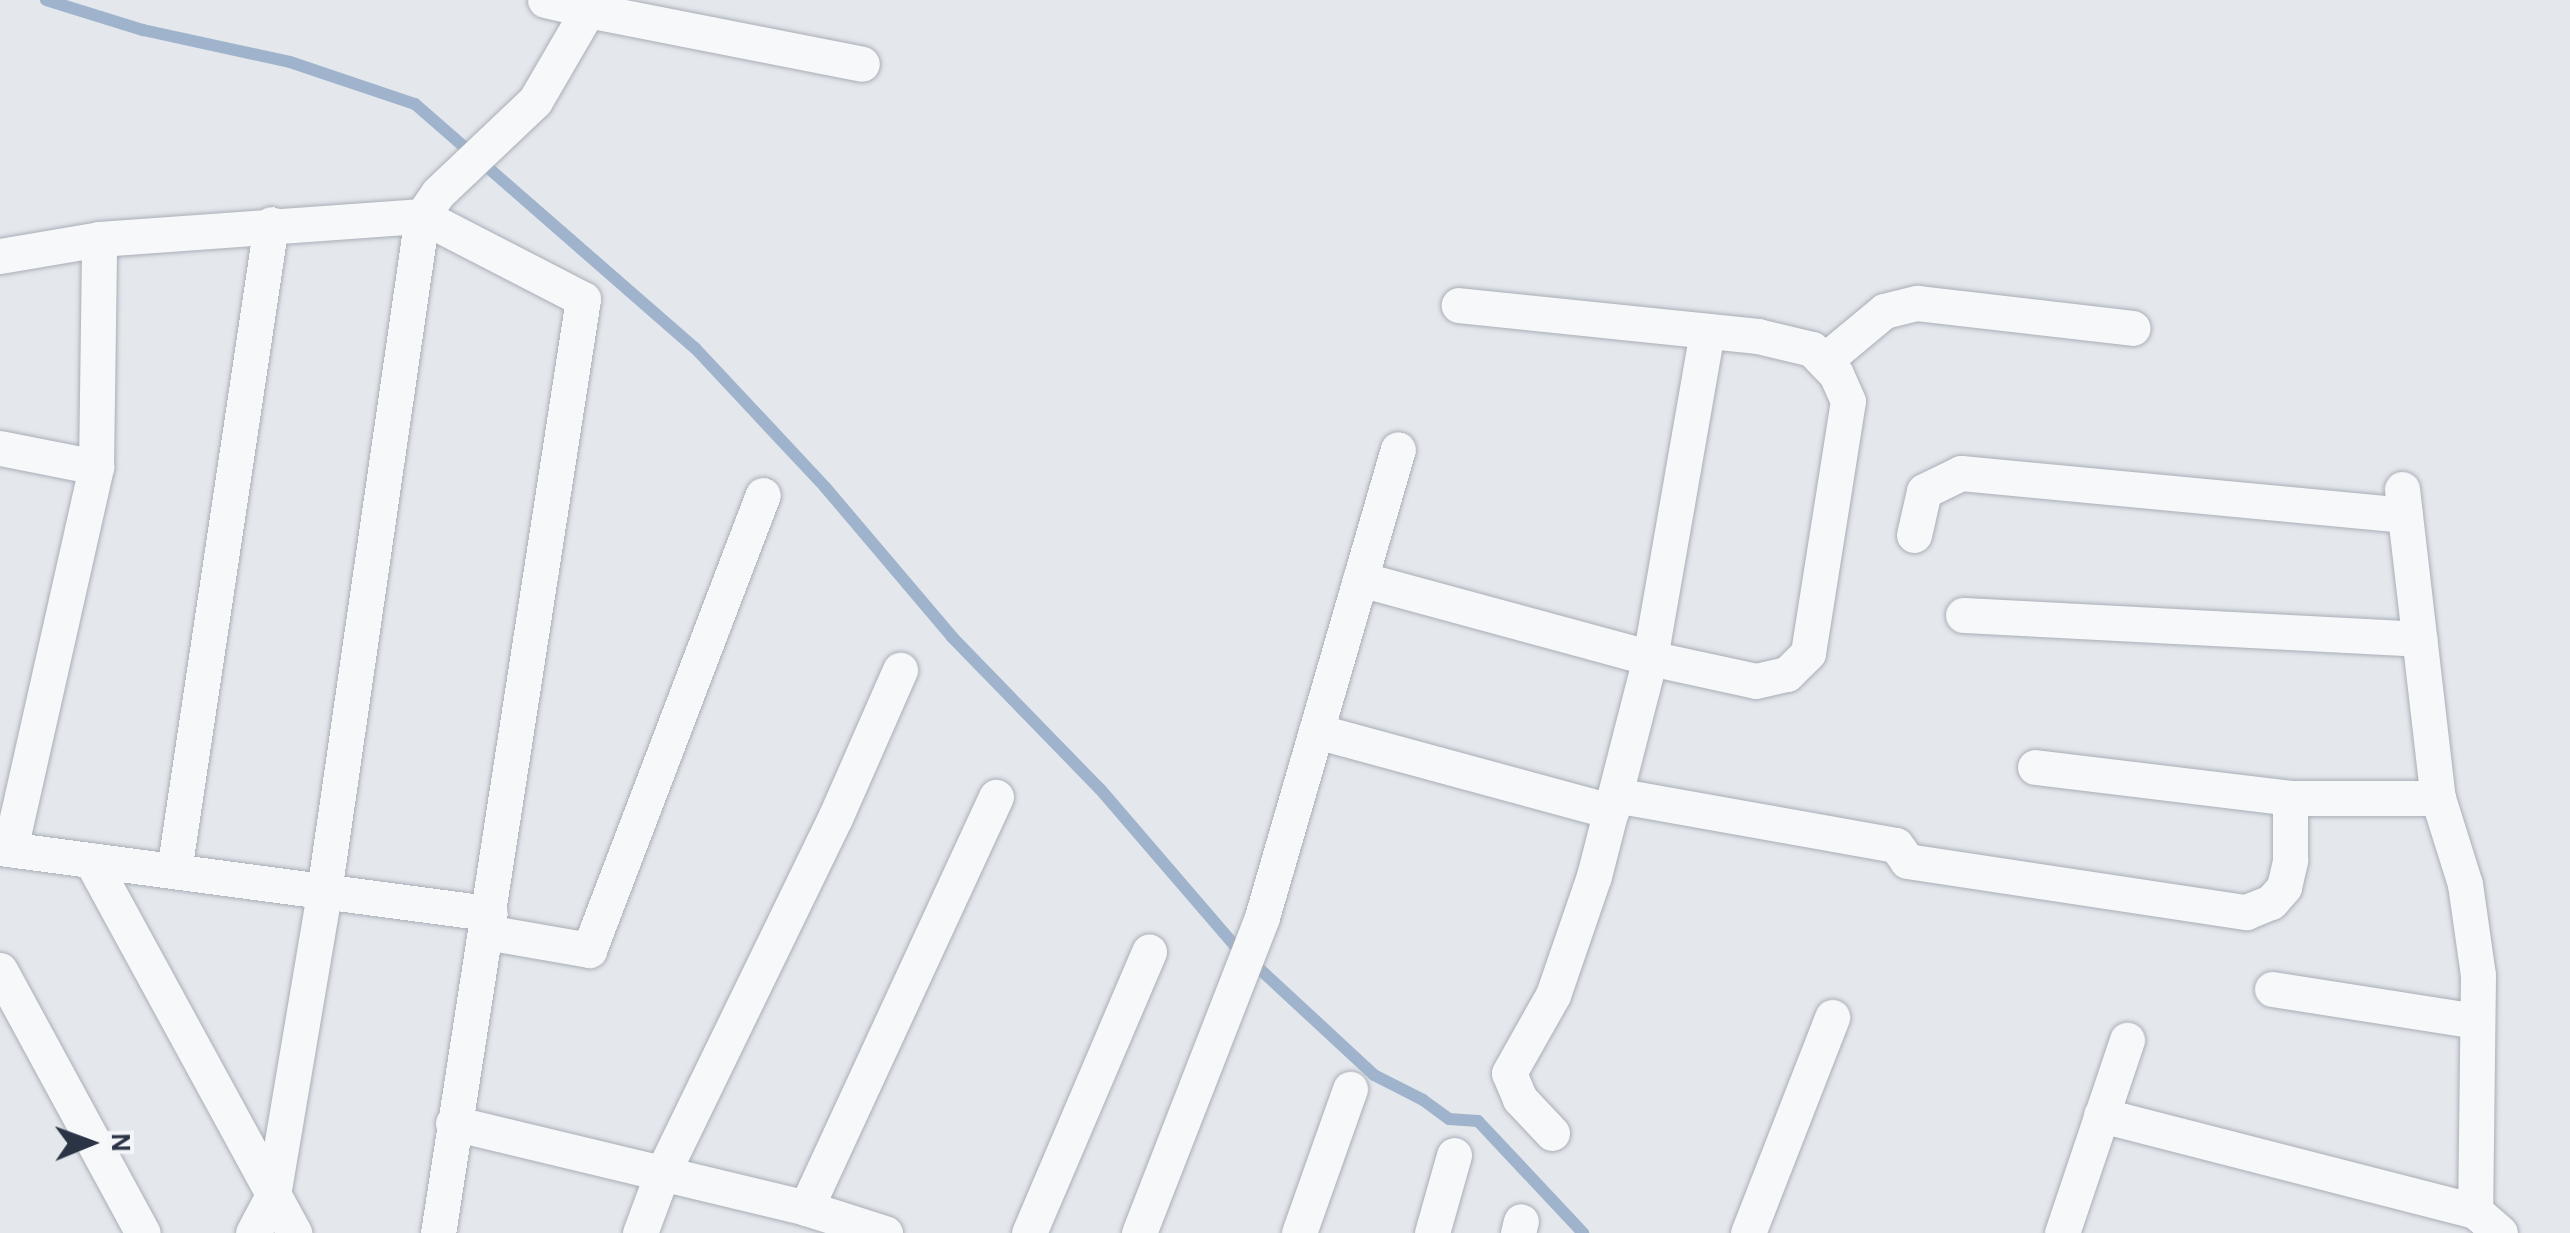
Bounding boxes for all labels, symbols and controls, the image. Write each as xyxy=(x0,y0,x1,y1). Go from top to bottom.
north arrow xyxy=(40,1093,140,1193)
text: N xyxy=(106,1132,134,1152)

